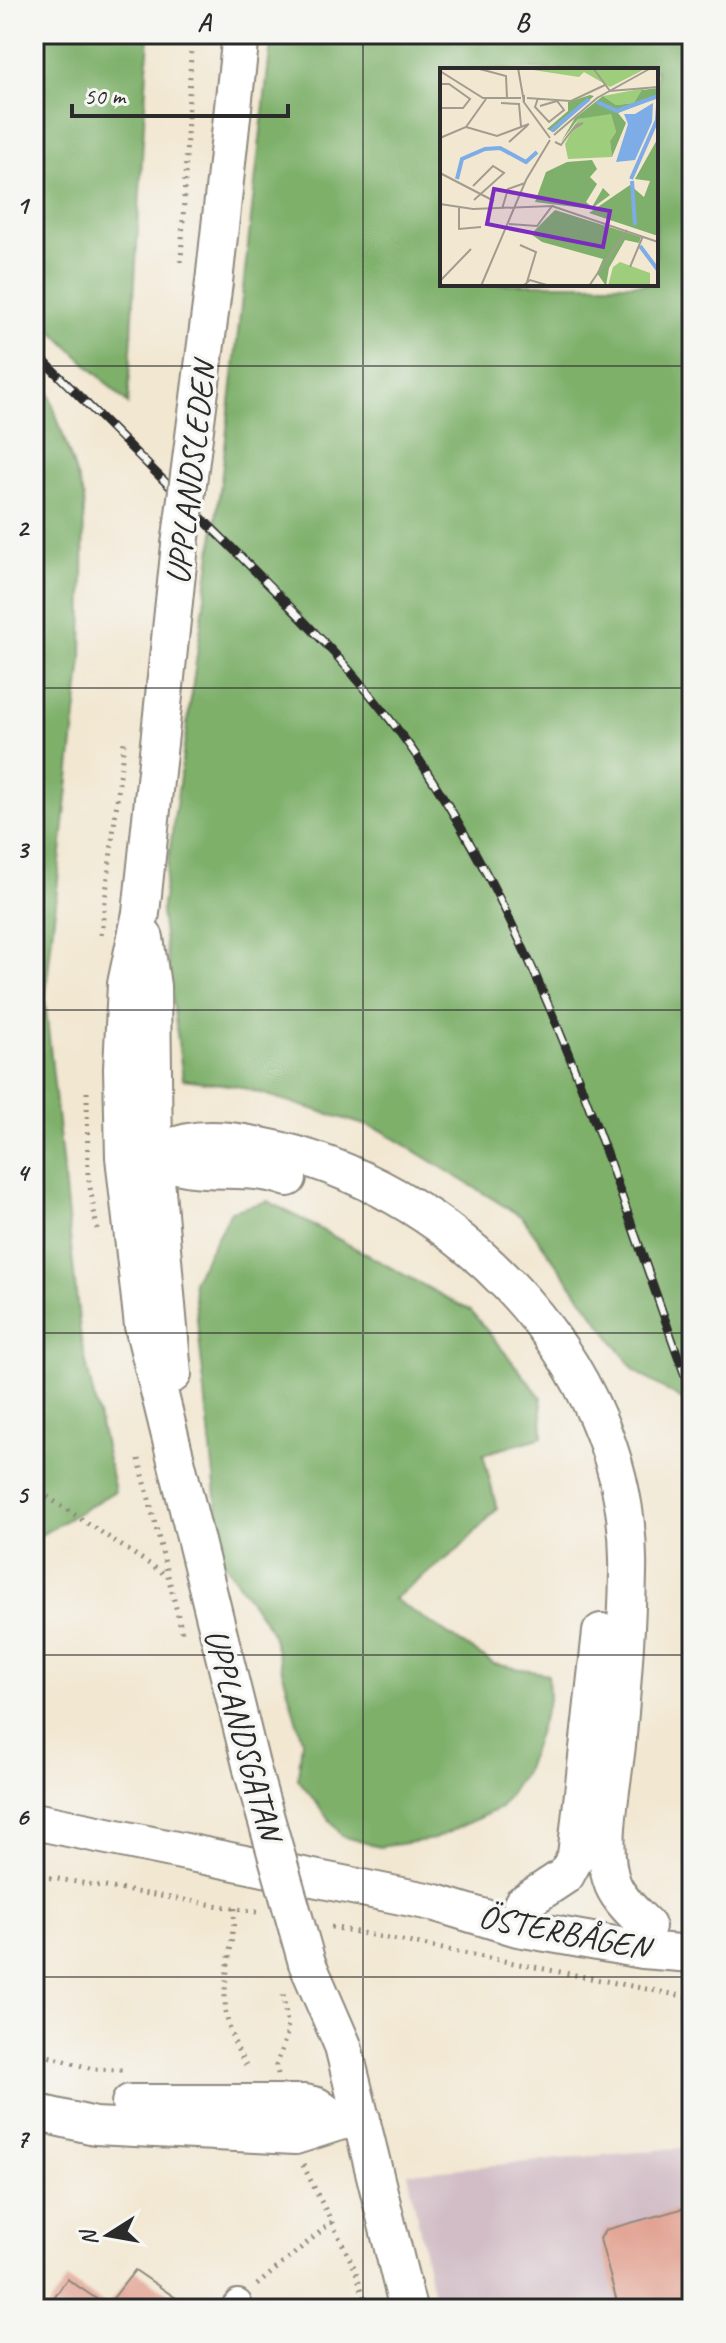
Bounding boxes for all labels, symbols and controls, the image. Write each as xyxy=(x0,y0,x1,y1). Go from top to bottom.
text: A xyxy=(197,6,212,39)
text: B xyxy=(515,6,531,39)
scale bar xyxy=(72,68,288,118)
inset map xyxy=(440,68,658,286)
text: 50 m xyxy=(84,81,127,111)
text: 1 xyxy=(16,189,31,222)
street label: UPPLANDSLEDEN xyxy=(156,355,226,587)
text: 2 xyxy=(16,511,30,544)
text: 3 xyxy=(16,833,30,866)
text: 4 xyxy=(16,1156,31,1189)
text: 5 xyxy=(16,1478,30,1511)
street label: UPPLANDSGATAN xyxy=(195,1624,294,1849)
text: 6 xyxy=(16,1800,30,1833)
street label: ÖSTERBÅGEN xyxy=(475,1894,657,1970)
text: 7 xyxy=(16,2122,30,2155)
north arrow xyxy=(68,2195,148,2275)
text: N xyxy=(74,2226,104,2248)

